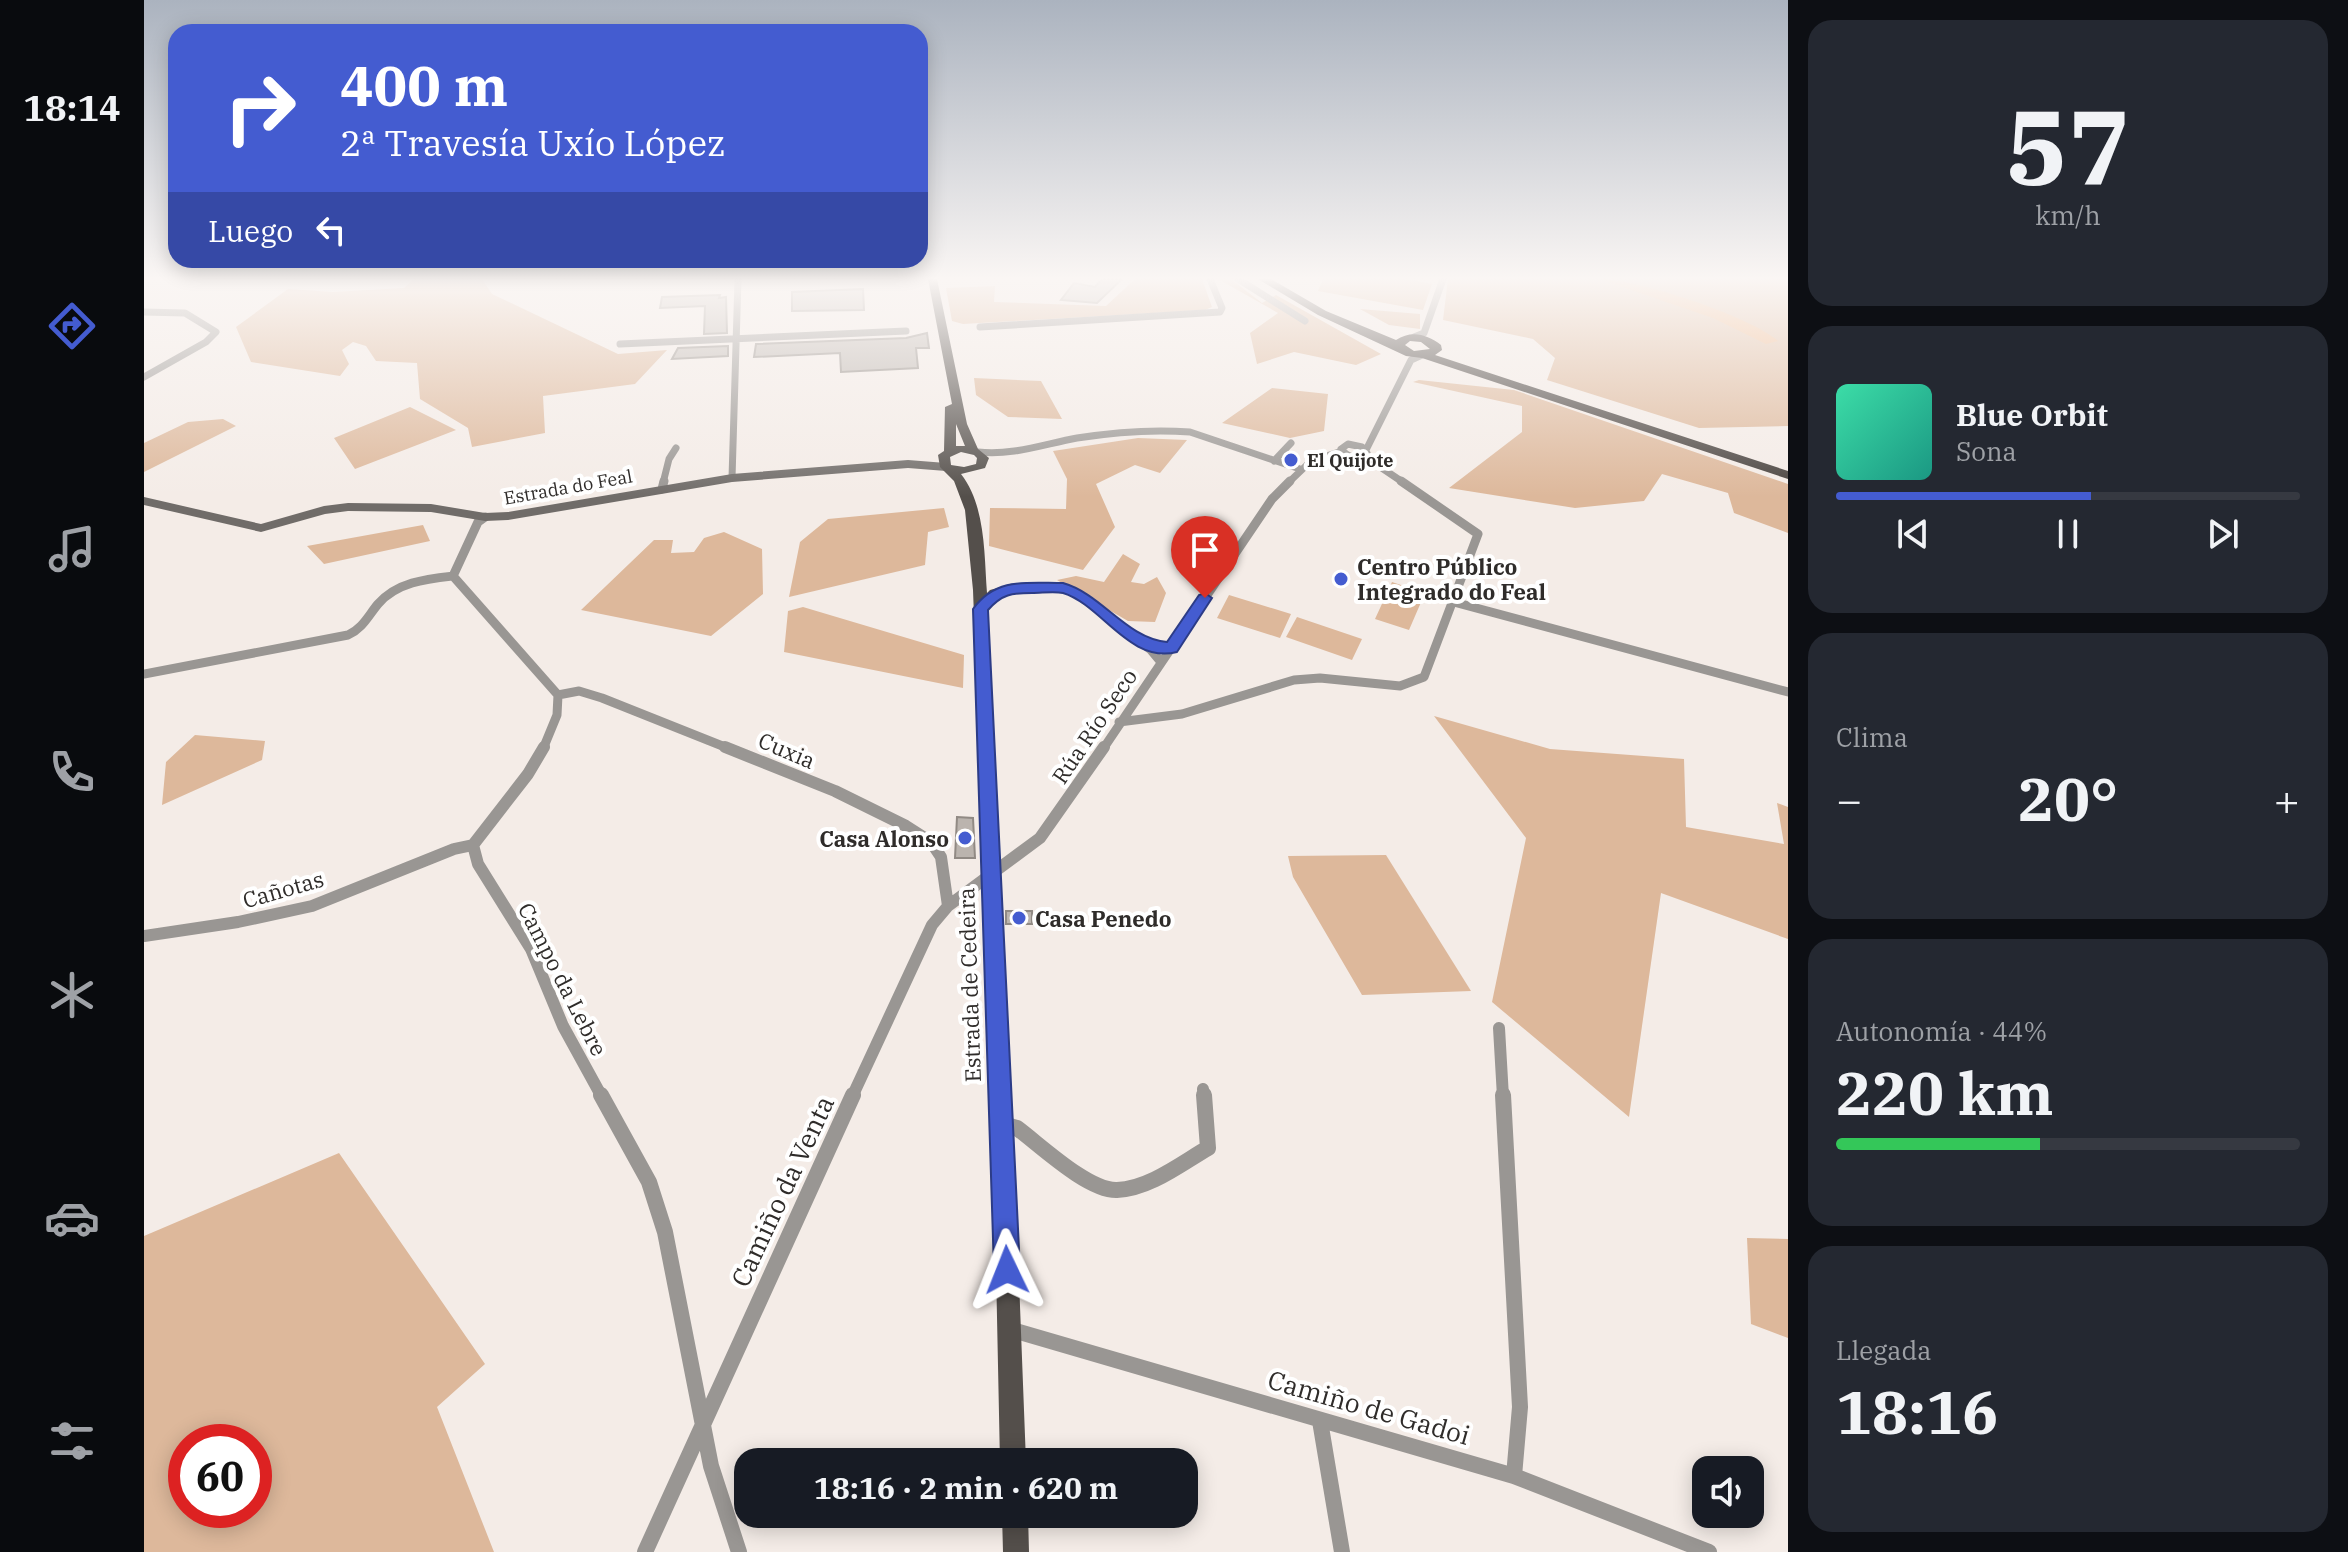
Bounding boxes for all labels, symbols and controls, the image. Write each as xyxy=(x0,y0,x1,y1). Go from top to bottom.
text: 400 m xyxy=(340,49,508,121)
icon: right xyxy=(208,56,312,160)
text: 57 xyxy=(2006,78,2130,214)
text: 18:14 xyxy=(23,84,121,131)
text: 2ª Travesía Uxío López xyxy=(340,119,725,166)
text: km/h xyxy=(2035,198,2101,232)
icon: left xyxy=(309,208,353,252)
text: Luego xyxy=(208,211,293,250)
icon: directions xyxy=(44,298,100,354)
text: Blue Orbit xyxy=(1956,395,2108,434)
text: Sona xyxy=(1956,434,2017,468)
place label: El Quijote xyxy=(1307,449,1393,472)
marker: El Quijote xyxy=(1282,451,1300,469)
street label: Estrada do Feal xyxy=(502,464,634,510)
icon: previous xyxy=(1891,512,1935,556)
icon: pause xyxy=(2046,512,2090,556)
icon: next xyxy=(2201,512,2245,556)
pin xyxy=(1171,516,1239,598)
icon: music xyxy=(44,521,100,577)
icon: arrive xyxy=(1183,528,1227,572)
place label: Centro Público Integrado do Feal xyxy=(1357,552,1546,606)
marker: Centro Público Integrado do Feal xyxy=(1332,570,1350,588)
street label: Rúa Río Seco xyxy=(1045,663,1143,789)
text: Clima xyxy=(1836,720,1908,754)
street label: Cuxia xyxy=(754,725,820,775)
icon: phone xyxy=(44,744,100,800)
text: 20° xyxy=(2018,759,2118,838)
text: − xyxy=(1836,771,1862,828)
text: + xyxy=(2274,771,2300,828)
place label: Casa Alonso xyxy=(819,824,949,853)
marker: Casa Alonso xyxy=(956,829,974,847)
street label: Cañotas xyxy=(239,864,327,914)
street label: Estrada de Cedeira xyxy=(951,887,987,1083)
street label: Campo da Lebre xyxy=(512,897,614,1061)
place label: Casa Penedo xyxy=(1035,904,1172,933)
marker: Casa Penedo xyxy=(1010,909,1028,927)
icon: climate xyxy=(44,967,100,1023)
text: Autonomía · 44% xyxy=(1836,1014,2047,1048)
text: 220 km xyxy=(1836,1053,2054,1132)
street label: Camiño da Venta xyxy=(723,1090,841,1292)
icon: car xyxy=(44,1190,100,1246)
position arrow xyxy=(965,1228,1049,1312)
text: Llegada xyxy=(1836,1333,1931,1367)
street label: Camiño de Gadoi xyxy=(1264,1362,1474,1452)
text: 18:16 xyxy=(1836,1372,1998,1451)
icon: filters xyxy=(44,1413,100,1469)
speed limit sign: 60 xyxy=(168,1424,272,1528)
map controls xyxy=(1692,1456,1764,1528)
button: sound xyxy=(1692,1456,1764,1528)
text: 18:16 · 2 min · 620 m xyxy=(814,1468,1118,1507)

